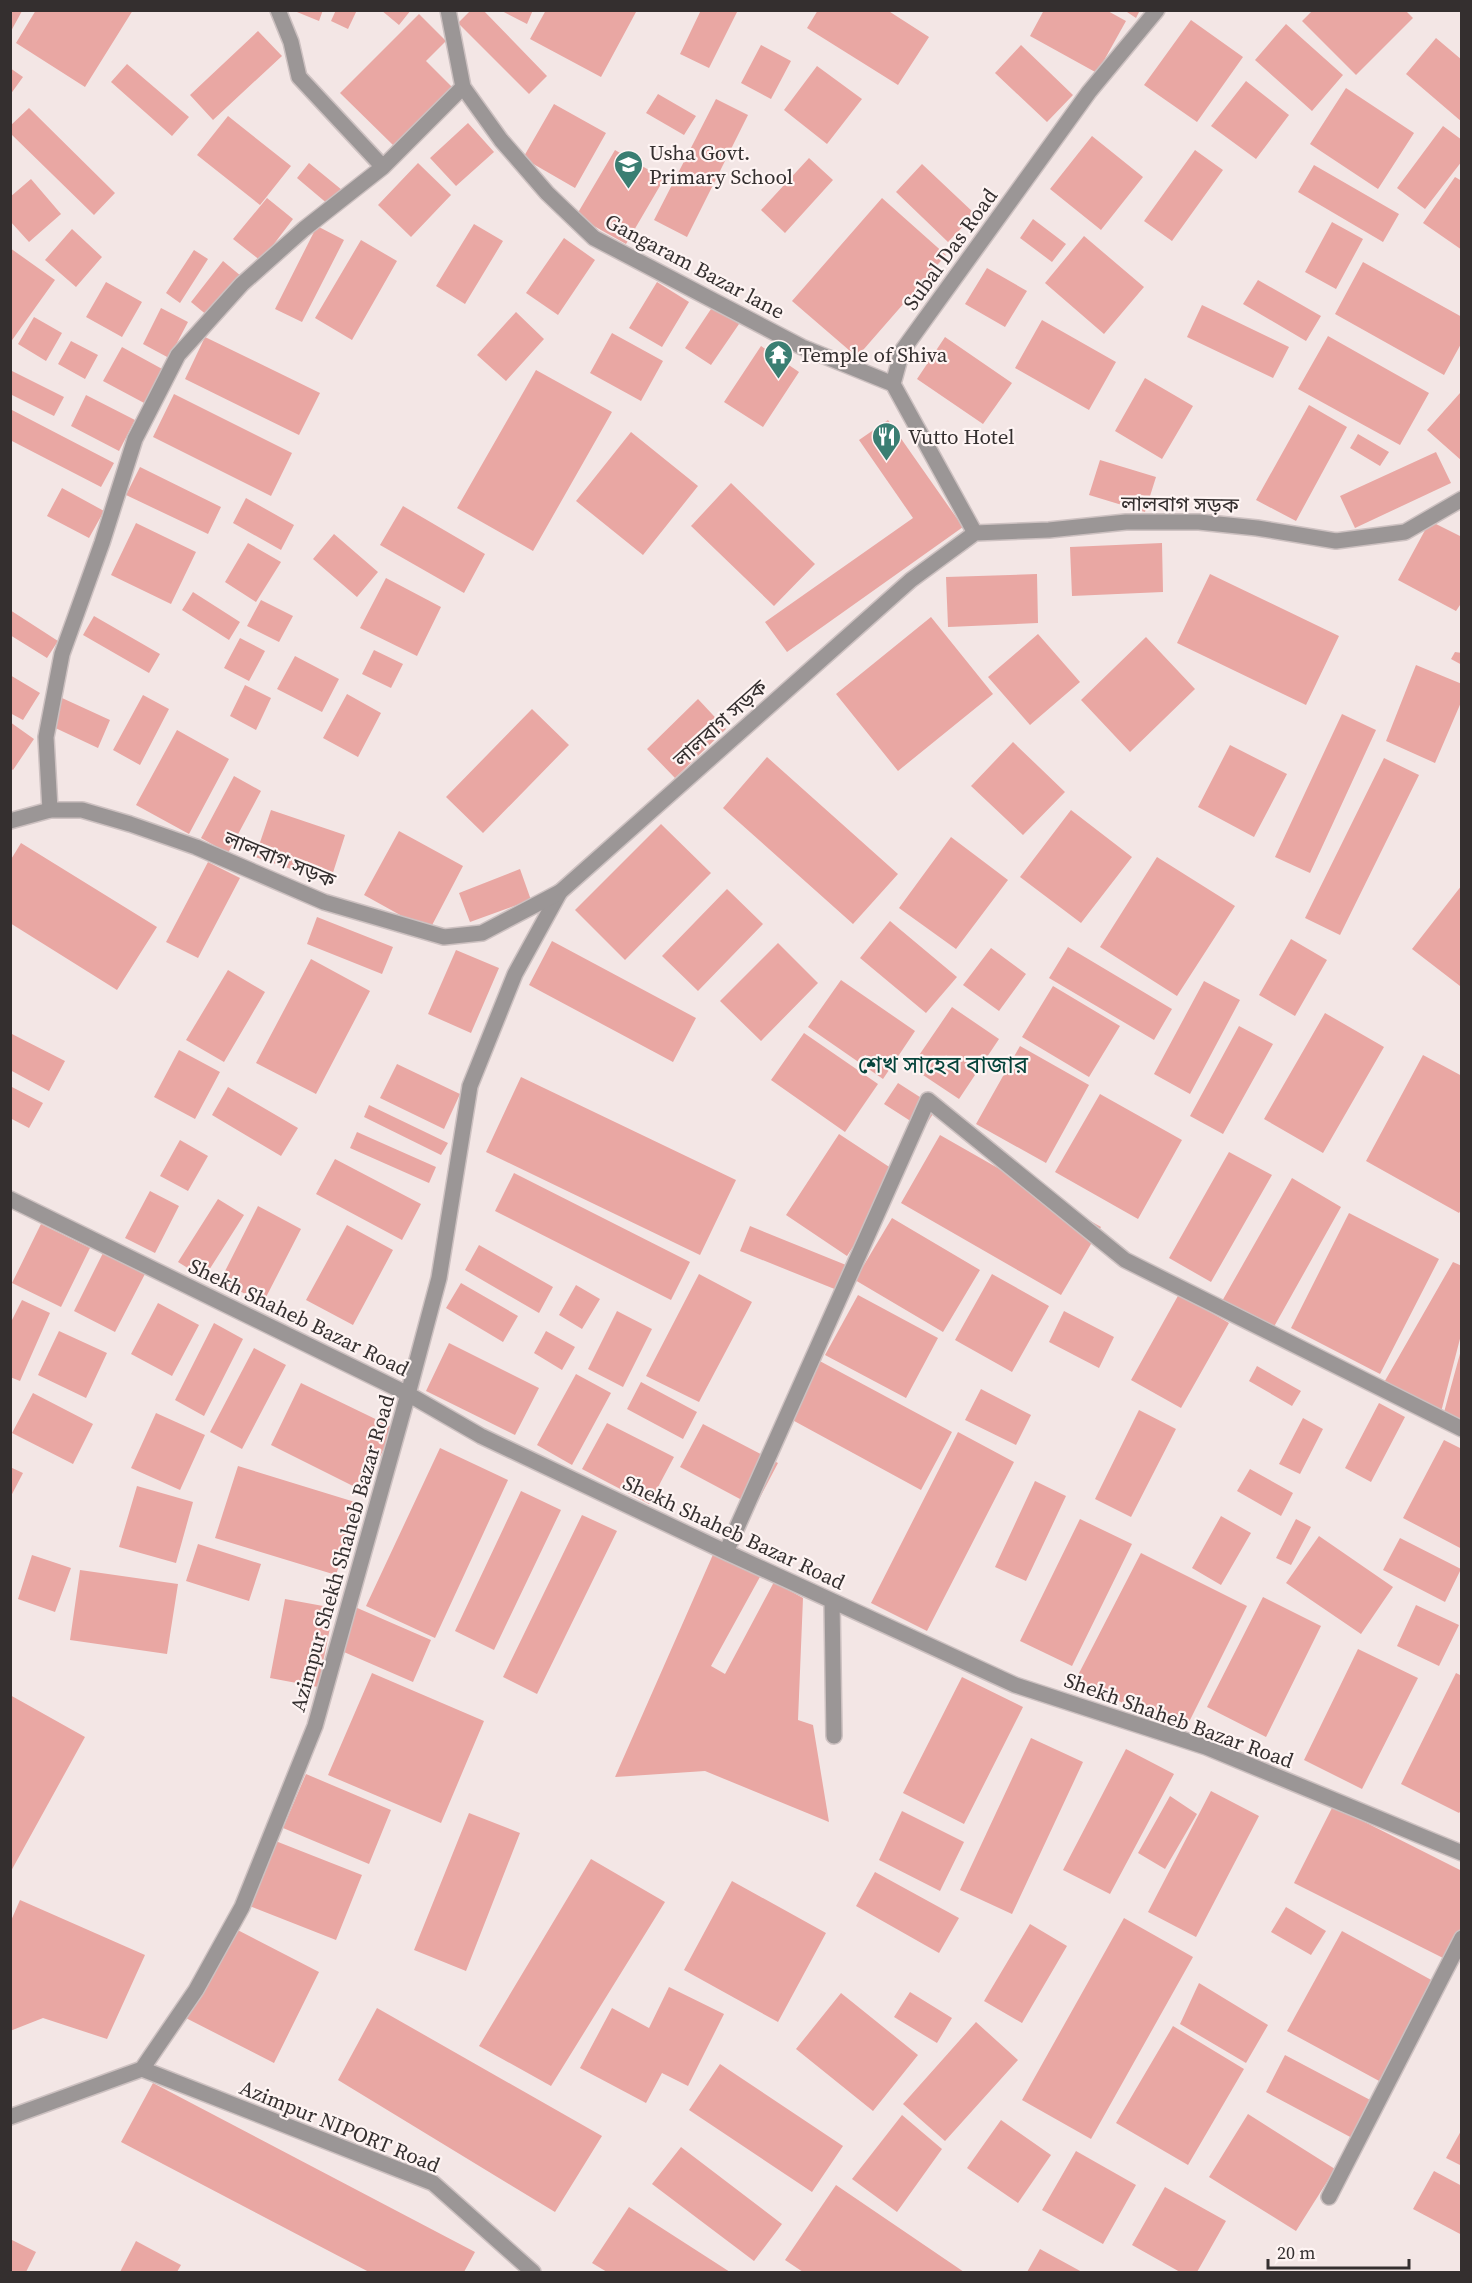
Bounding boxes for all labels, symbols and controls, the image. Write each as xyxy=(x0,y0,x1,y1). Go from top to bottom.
place label: Usha Govt. Primary School xyxy=(649,138,793,191)
school or university icon: Usha Govt. Primary School xyxy=(612,148,644,190)
street label: Subal Das Road xyxy=(896,182,1004,316)
street label: Gangaram Bazar lane xyxy=(600,206,790,326)
temple icon: Temple of Shiva xyxy=(762,338,794,380)
place label: Temple of Shiva xyxy=(799,340,948,369)
restaurant icon: Vutto Hotel xyxy=(871,420,903,462)
place label: Vutto Hotel xyxy=(908,422,1014,451)
street label: লালবাগ সড়ক xyxy=(1120,488,1240,520)
street label: লালবাগ সড়ক xyxy=(666,672,774,774)
street label: লালবাগ সড়ক xyxy=(219,823,341,895)
district label: শেখ সাহেব বাজার xyxy=(858,1048,1029,1081)
street label: Shekh Shaheb Bazar Road xyxy=(184,1251,414,1383)
street label: Azimpur Shekh Shaheb Bazar Road xyxy=(283,1391,401,1715)
street label: Shekh Shaheb Bazar Road xyxy=(618,1468,850,1596)
street label: Shekh Shaheb Bazar Road xyxy=(1060,1665,1298,1775)
street label: Azimpur NIPORT Road xyxy=(235,2072,445,2180)
scale bar xyxy=(1268,2232,1409,2270)
text: 20 m xyxy=(1277,2240,1315,2265)

